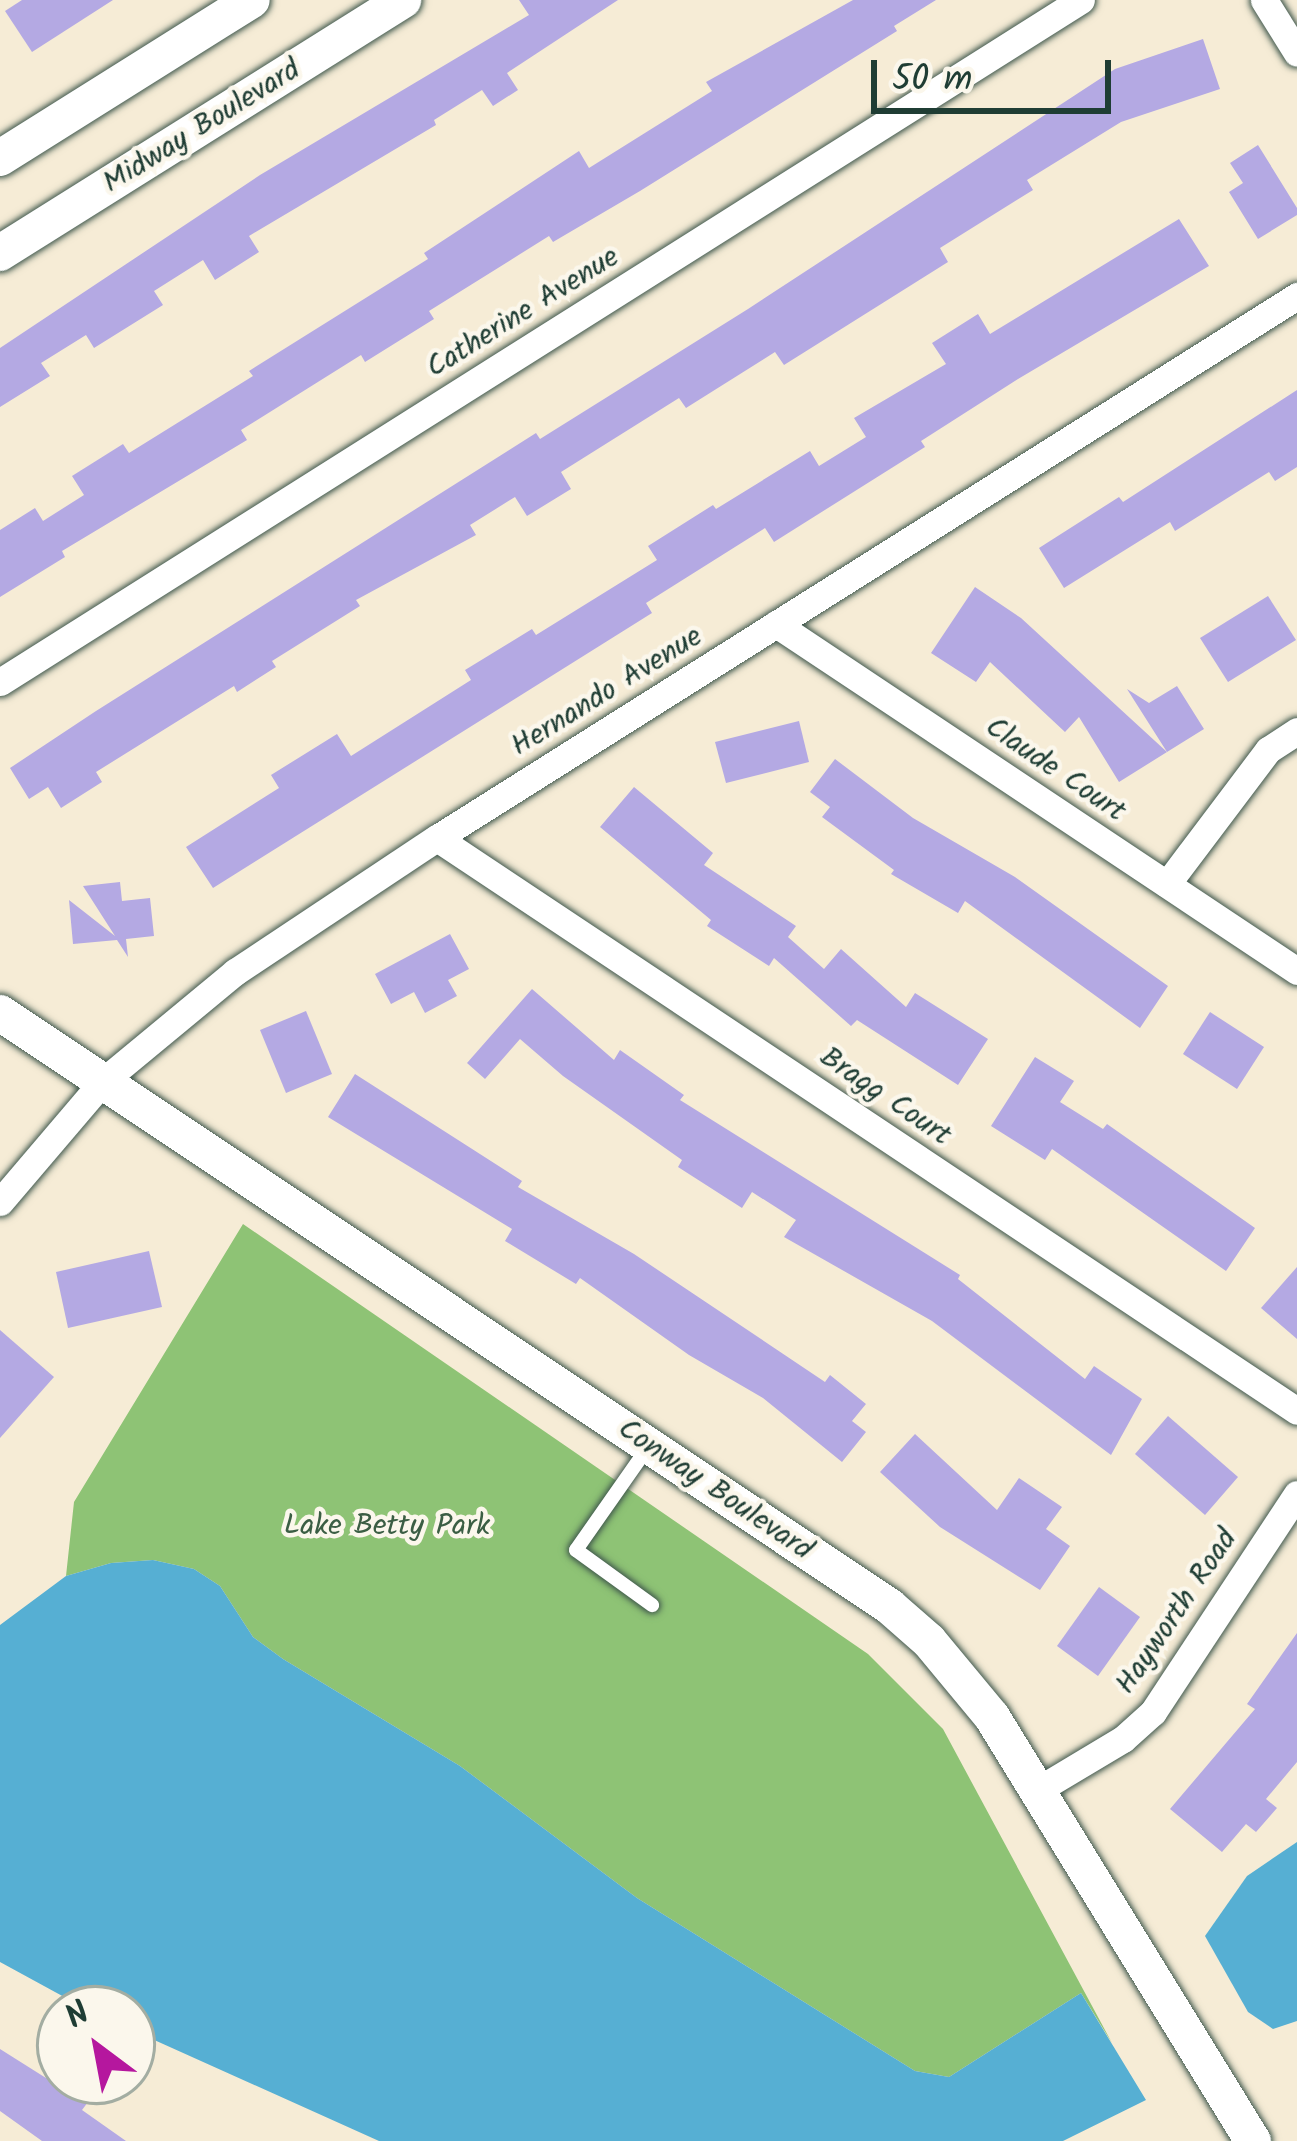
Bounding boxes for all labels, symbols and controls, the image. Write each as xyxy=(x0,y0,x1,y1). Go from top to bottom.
scale bar xyxy=(877,36,1117,110)
street label: Midway Boulevard xyxy=(97,52,307,202)
text: 50 m xyxy=(892,52,972,109)
street label: Catherine Avenue xyxy=(420,239,626,387)
street label: Hernando Avenue xyxy=(505,619,709,765)
street label: Claude Court xyxy=(978,710,1132,830)
street label: Bragg Court xyxy=(812,1040,958,1154)
street label: Conway Boulevard xyxy=(611,1411,819,1569)
park label: Lake Betty Park xyxy=(284,1508,490,1544)
street label: Hayworth Road xyxy=(1108,1522,1246,1702)
north arrow xyxy=(36,1985,156,2105)
text: N xyxy=(55,1989,101,2045)

